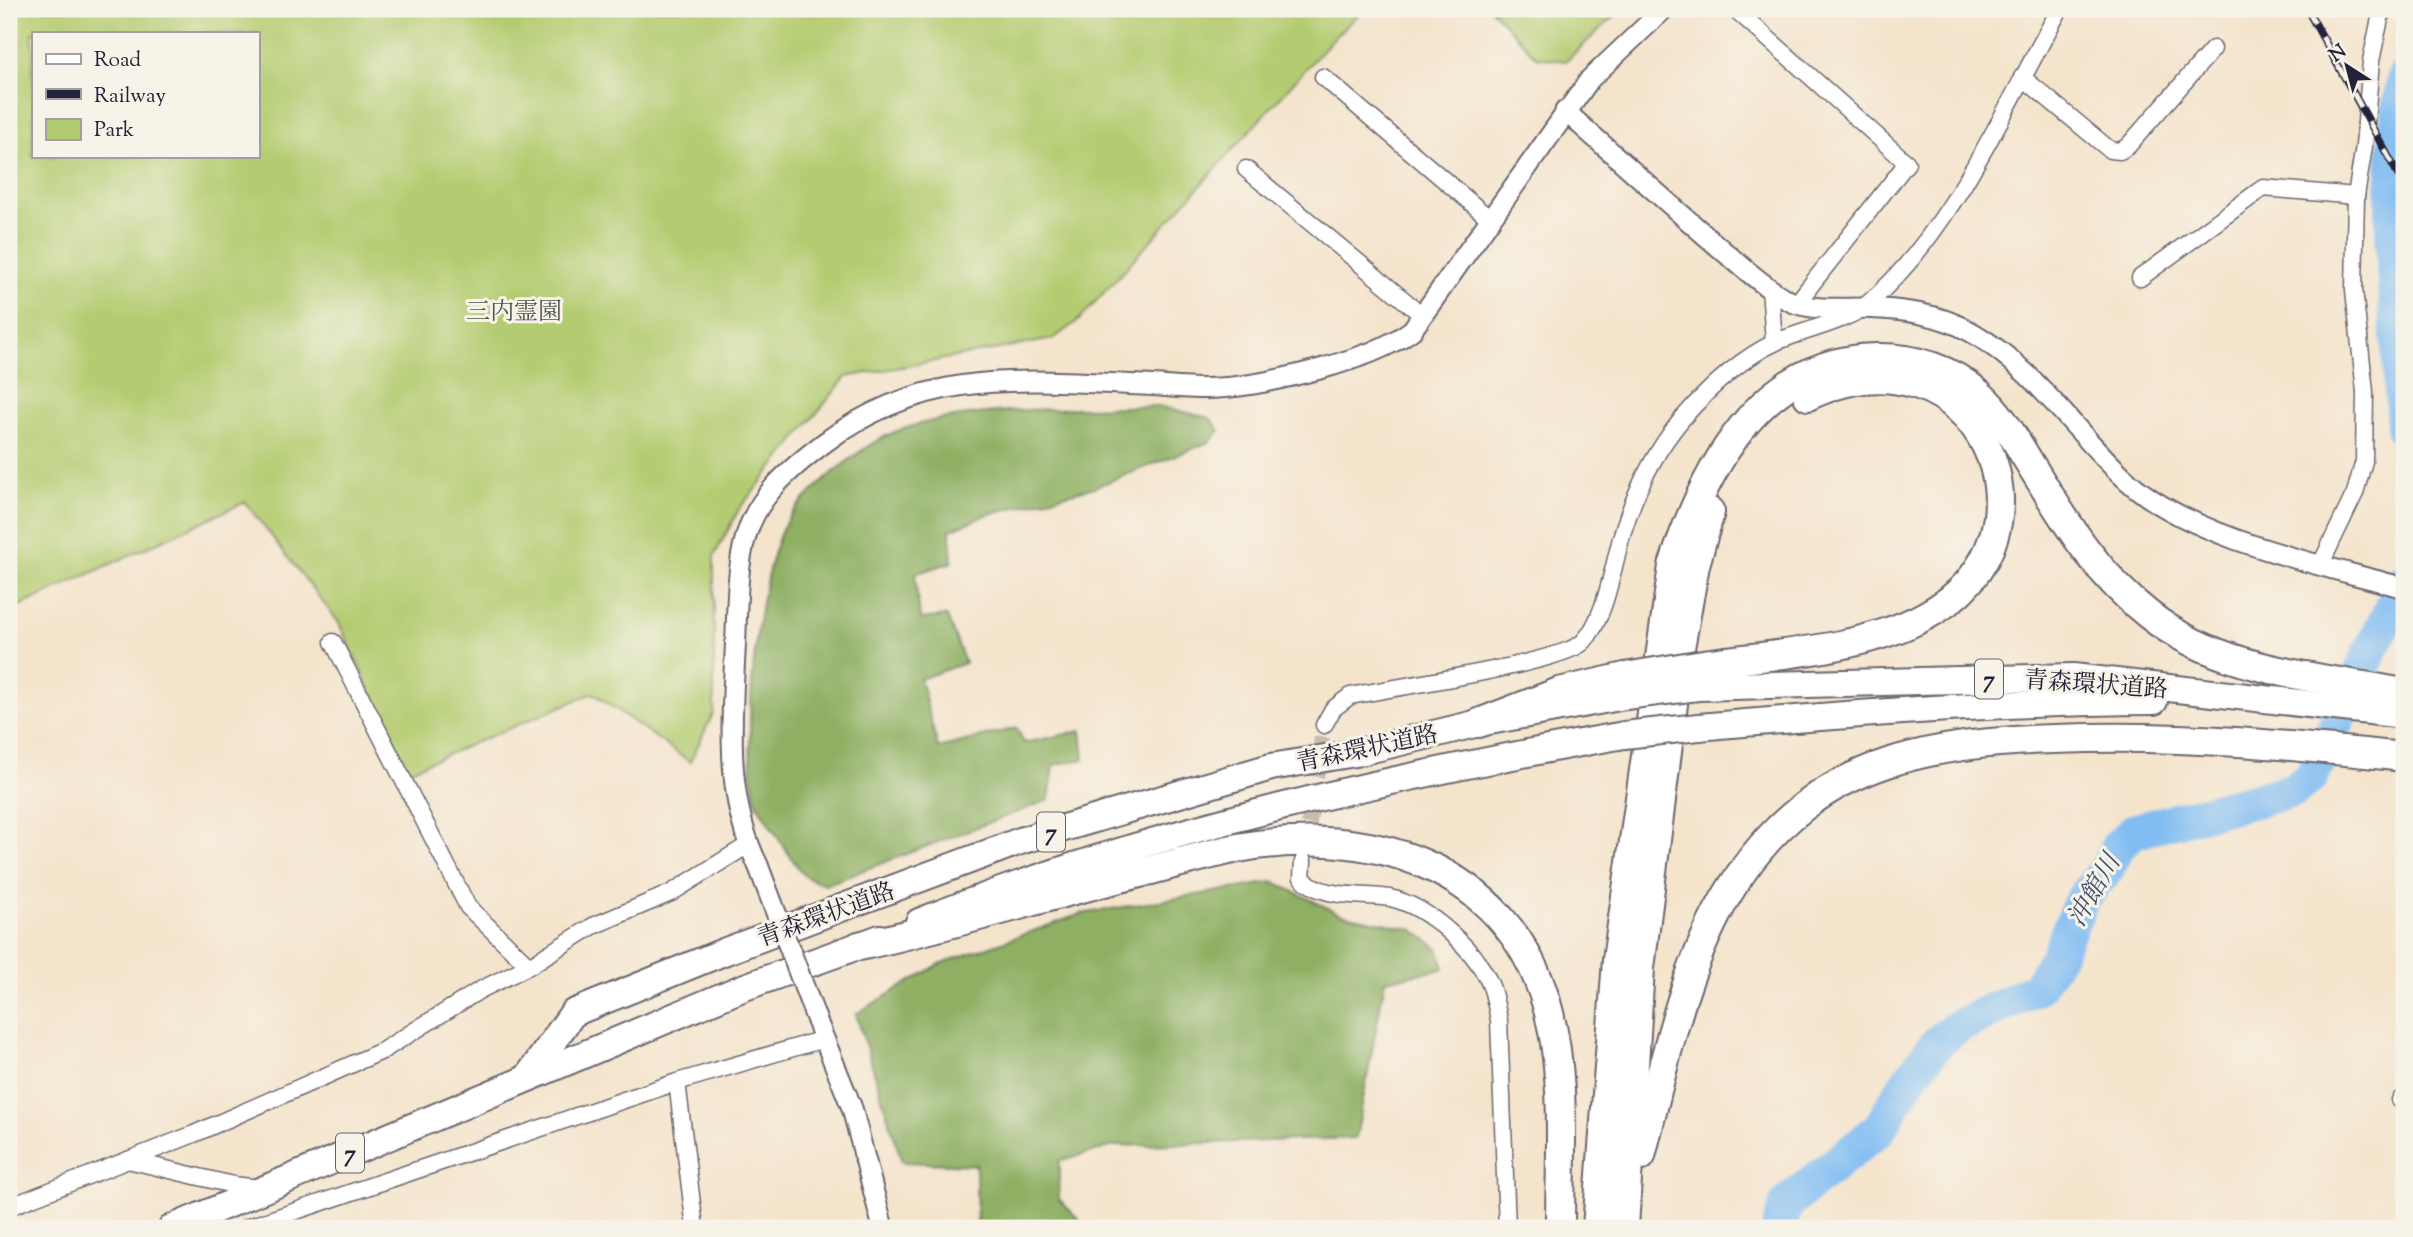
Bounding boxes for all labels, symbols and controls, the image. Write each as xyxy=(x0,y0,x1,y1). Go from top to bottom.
legend xyxy=(32,32,259,158)
north arrow xyxy=(2312,32,2382,102)
text: N xyxy=(2324,39,2353,70)
text: Road xyxy=(94,46,141,76)
text: Railway xyxy=(94,82,166,112)
text: Park xyxy=(94,116,135,146)
park label: 三内霊園 xyxy=(466,296,562,330)
road number: 7 xyxy=(1975,660,2003,698)
street label: 青森環状道路 xyxy=(2023,664,2169,708)
street label: 青森環状道路 xyxy=(1293,718,1441,782)
road number: 7 xyxy=(1037,812,1065,852)
water label: 沖館川 xyxy=(2060,846,2132,934)
street label: 青森環状道路 xyxy=(753,875,900,956)
road number: 7 xyxy=(336,1134,364,1172)

